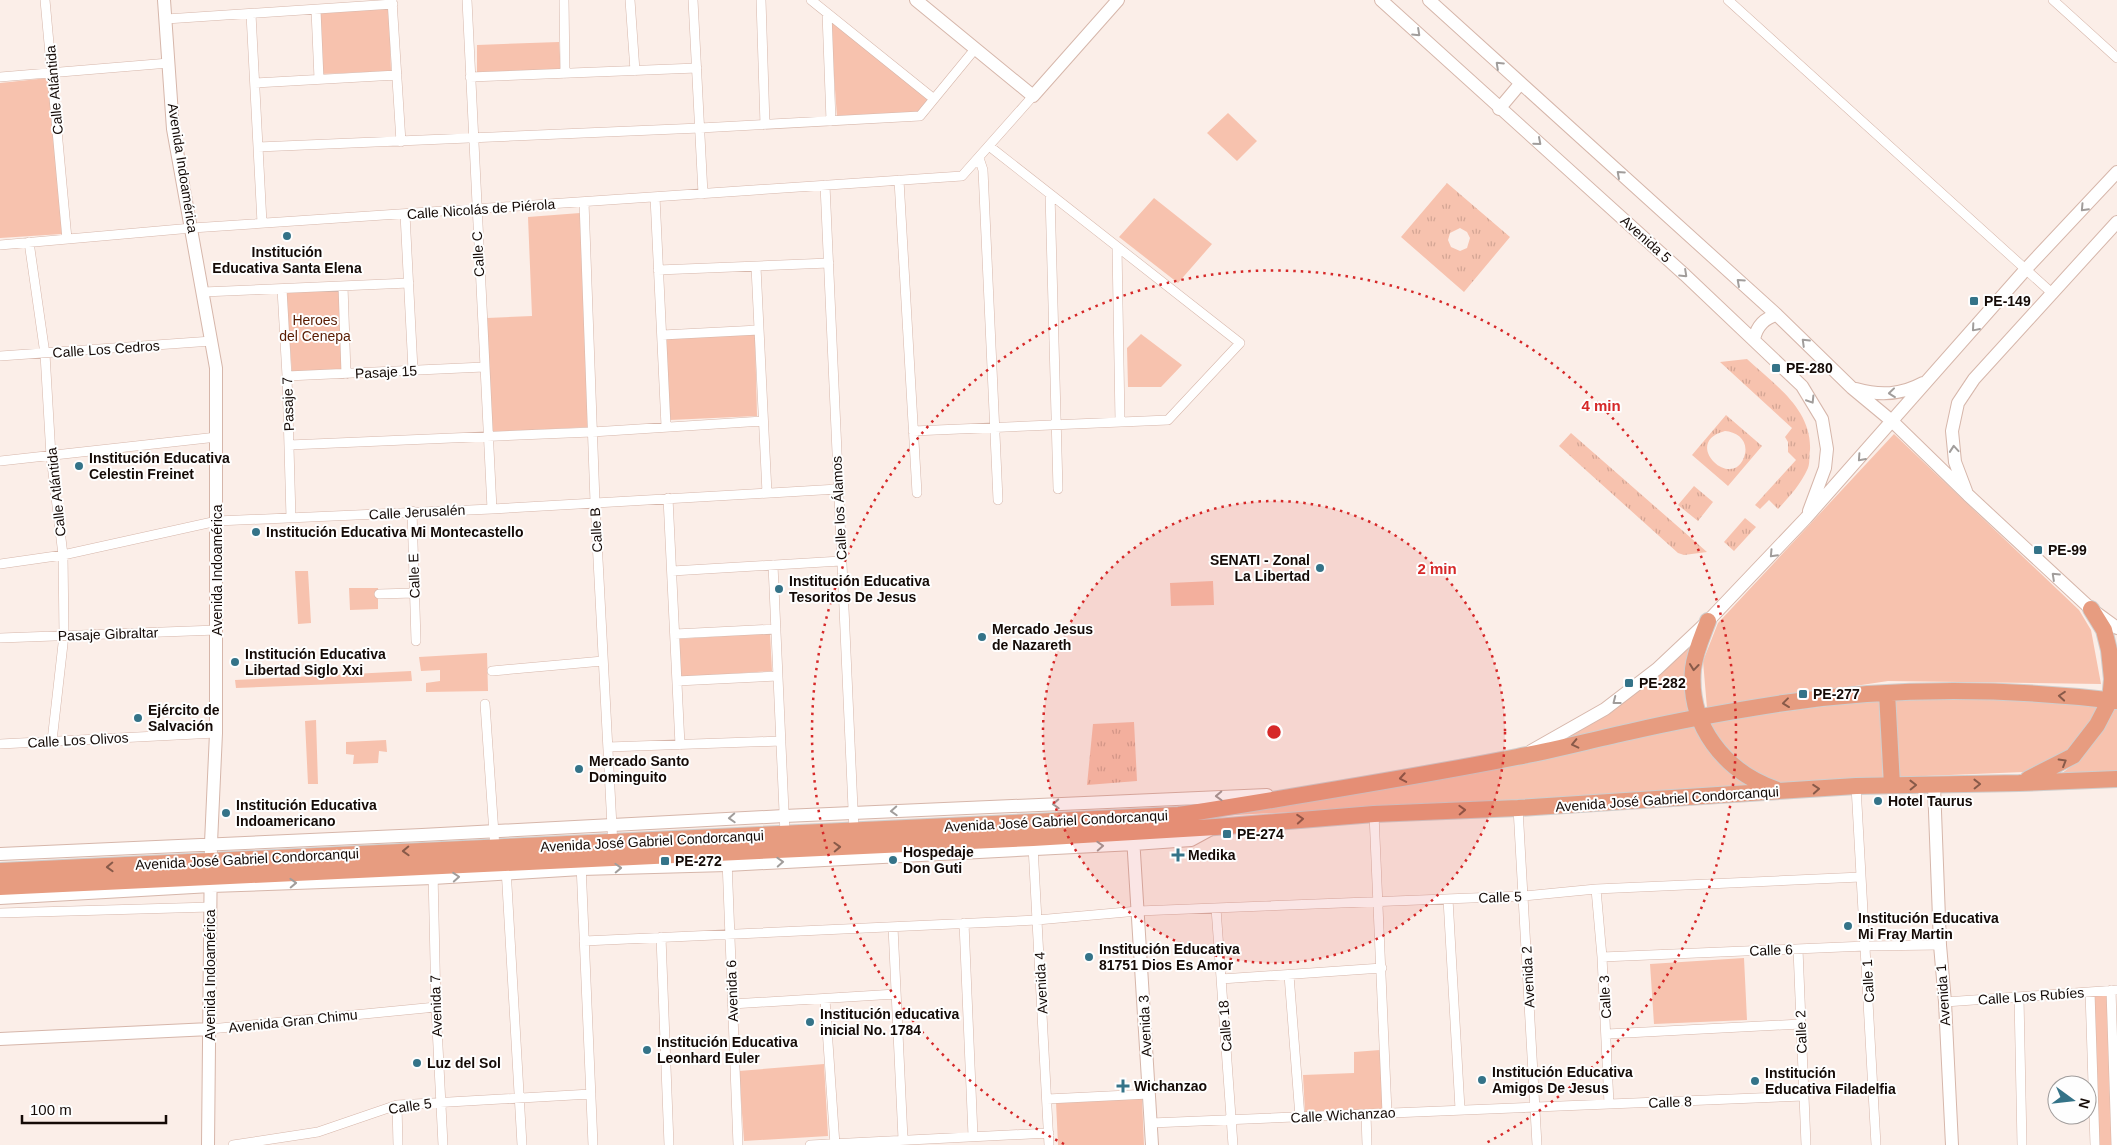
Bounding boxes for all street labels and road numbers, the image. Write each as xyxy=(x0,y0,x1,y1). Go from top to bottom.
street label: Calle Atlántida xyxy=(42,45,66,135)
street label: Avenida Indoamérica xyxy=(165,102,201,234)
street label: Calle Nicolás de Piérola xyxy=(406,196,556,222)
street label: Avenida 5 xyxy=(1618,212,1675,266)
street label: Calle C xyxy=(469,231,487,277)
street label: Calle Los Cedros xyxy=(52,337,160,361)
street label: Pasaje 15 xyxy=(354,362,418,382)
street label: Pasaje 7 xyxy=(279,376,297,432)
street label: Calle Atlántida xyxy=(43,446,69,537)
street label: Calle los Álamos xyxy=(828,456,850,560)
street label: Calle Jerusalén xyxy=(368,501,466,523)
street label: Avenida Indoamérica xyxy=(209,504,225,636)
street label: Calle B xyxy=(587,507,605,553)
street label: Calle E xyxy=(405,553,423,599)
street label: Pasaje Gibraltar xyxy=(58,624,159,644)
street label: Calle Los Olivos xyxy=(27,729,129,751)
street label: Avenida José Gabriel Condorcanqui xyxy=(1555,783,1779,815)
street label: Avenida José Gabriel Condorcanqui xyxy=(944,807,1168,835)
street label: Avenida José Gabriel Condorcanqui xyxy=(540,827,764,855)
street label: Avenida José Gabriel Condorcanqui xyxy=(135,845,359,873)
street label: Calle 5 xyxy=(1478,888,1522,906)
street label: Avenida Indoamérica xyxy=(202,909,218,1041)
street label: Calle 6 xyxy=(1749,941,1793,959)
street label: Avenida 2 xyxy=(1518,945,1538,1008)
street label: Avenida 4 xyxy=(1031,951,1051,1014)
street label: Calle 1 xyxy=(1859,959,1877,1003)
street label: Avenida 6 xyxy=(723,960,741,1022)
street label: Avenida 1 xyxy=(1933,963,1953,1026)
street label: Avenida 7 xyxy=(427,975,445,1037)
street label: Calle 3 xyxy=(1596,975,1614,1019)
street label: Calle Los Rubíes xyxy=(1977,984,2085,1008)
street label: Avenida 3 xyxy=(1135,994,1155,1057)
street label: Calle 18 xyxy=(1215,1000,1235,1052)
street label: Avenida Gran Chimu xyxy=(228,1006,358,1036)
street label: Calle 2 xyxy=(1792,1010,1810,1054)
street label: Calle 8 xyxy=(1648,1093,1692,1111)
street label: Calle 5 xyxy=(387,1095,433,1117)
street label: Calle Wichanzao xyxy=(1290,1104,1396,1126)

